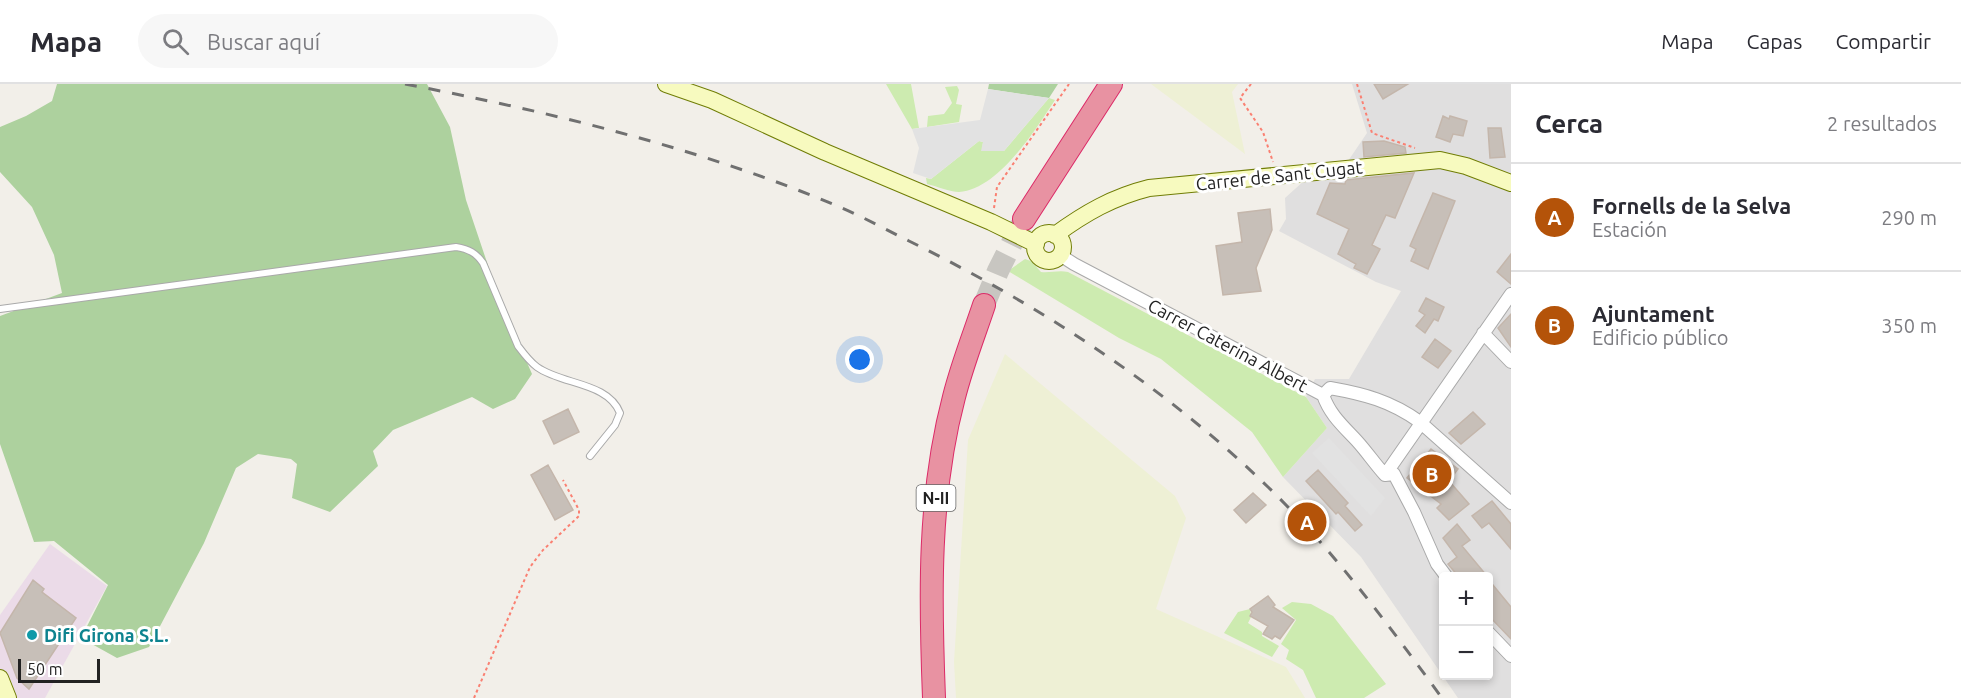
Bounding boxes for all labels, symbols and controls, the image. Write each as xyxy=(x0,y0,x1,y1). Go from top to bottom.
search box xyxy=(138,14,558,68)
icon: search xyxy=(159,25,192,58)
text: Mapa xyxy=(30,26,102,57)
text: Buscar aquí xyxy=(207,29,320,54)
text: Mapa xyxy=(1661,29,1713,53)
text: Capas xyxy=(1746,29,1802,53)
text: Compartir xyxy=(1835,29,1931,53)
text: Cerca xyxy=(1535,109,1603,138)
text: 2 resultados xyxy=(1827,112,1937,135)
street label: Carrer de Sant Cugat xyxy=(1195,156,1363,194)
text: Fornells de la Selva xyxy=(1592,193,1791,218)
text: A xyxy=(1547,206,1562,229)
text: 290 m xyxy=(1881,206,1937,229)
text: Estación xyxy=(1592,218,1667,241)
street label: Carrer Caterina Albert xyxy=(1145,294,1311,396)
text: Ajuntament xyxy=(1592,301,1714,326)
text: B xyxy=(1548,314,1561,337)
text: 350 m xyxy=(1881,314,1937,337)
text: Edificio público xyxy=(1592,326,1728,349)
your location xyxy=(845,345,874,374)
pin: B xyxy=(1412,452,1452,496)
road number: N-II xyxy=(916,485,956,511)
pin: A xyxy=(1288,500,1326,544)
map controls xyxy=(1439,572,1493,680)
button: + xyxy=(1439,572,1493,626)
place label: Difi Girona S.L. xyxy=(44,625,169,645)
button: − xyxy=(1439,626,1493,680)
marker: Difi Girona S.L. xyxy=(25,628,39,642)
scale bar xyxy=(18,656,100,684)
text: 50 m xyxy=(27,660,63,678)

